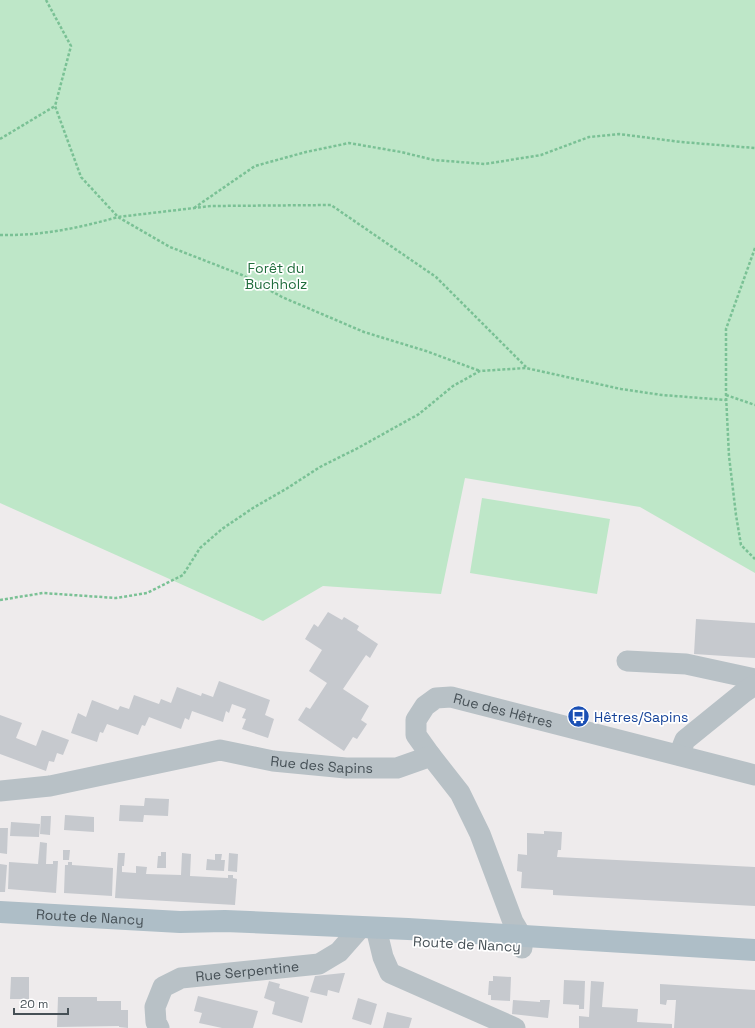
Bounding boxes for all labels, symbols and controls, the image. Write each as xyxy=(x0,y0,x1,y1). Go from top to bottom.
park label: Forêt du Buchholz xyxy=(245,259,307,293)
street label: Rue des Hêtres xyxy=(452,689,555,732)
bus stop icon: Hêtres/Sapins xyxy=(566,704,592,730)
place label: Hêtres/Sapins xyxy=(594,708,689,726)
street label: Rue des Sapins xyxy=(270,752,373,777)
street label: Route de Nancy xyxy=(35,905,144,929)
street label: Route de Nancy xyxy=(413,932,521,956)
street label: Rue Serpentine xyxy=(195,957,300,985)
scale bar xyxy=(14,990,68,1016)
text: 20 m xyxy=(20,996,48,1012)

